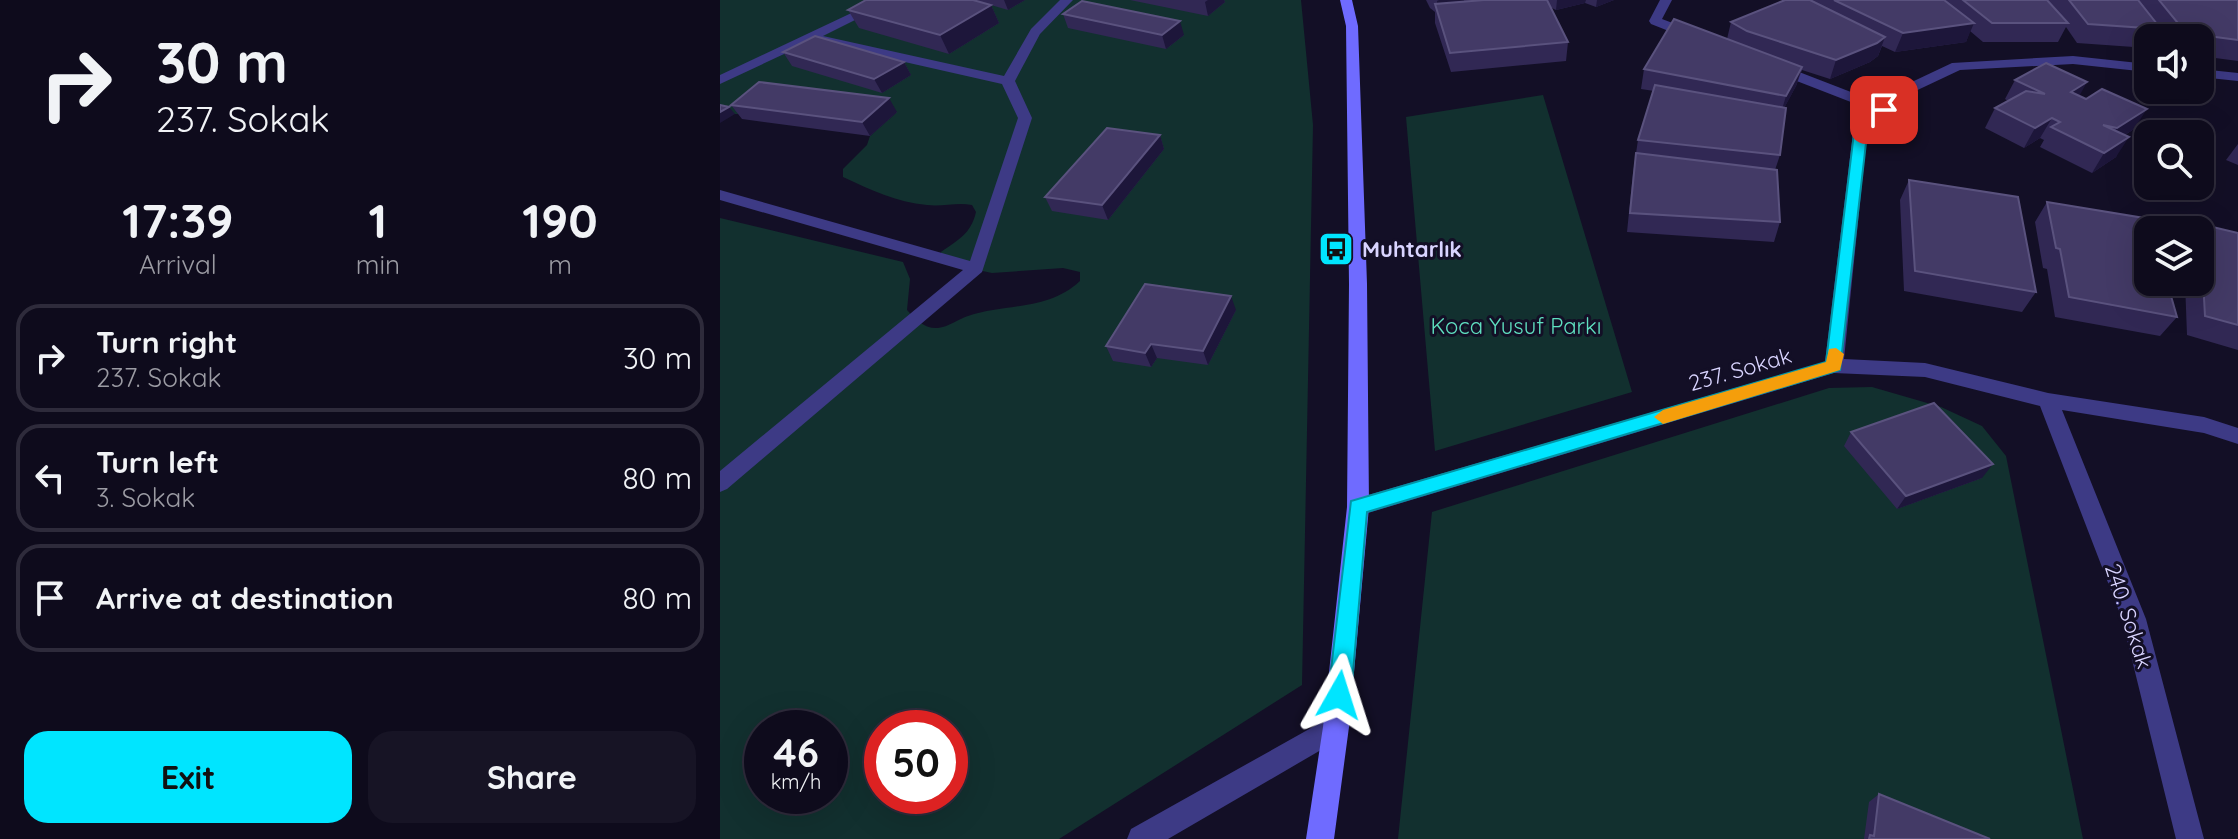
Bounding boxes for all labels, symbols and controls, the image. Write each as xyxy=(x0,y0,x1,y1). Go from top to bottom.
map controls xyxy=(2134,24,2214,296)
button: sound xyxy=(2134,24,2214,104)
text: 30 m xyxy=(156,27,288,97)
icon: right xyxy=(24,32,128,136)
pin xyxy=(1850,76,1918,144)
icon: arrive xyxy=(1862,88,1906,132)
text: 237. Sokak xyxy=(156,96,330,141)
button: search xyxy=(2134,120,2214,200)
text: 17:39 xyxy=(122,190,233,250)
text: 1 xyxy=(369,190,387,250)
text: 190 xyxy=(522,190,598,250)
button: layers xyxy=(2134,216,2214,296)
bus stop icon: Muhtarlık xyxy=(1317,230,1355,268)
place label: Muhtarlık xyxy=(1362,235,1462,263)
text: Arrival xyxy=(139,248,217,281)
text: min xyxy=(356,248,400,281)
text: m xyxy=(548,248,572,281)
park label: Koca Yusuf Parkı xyxy=(1431,312,1601,340)
text: Turn right xyxy=(96,323,237,361)
icon: right xyxy=(28,336,72,380)
text: 30 m xyxy=(623,339,692,377)
street label: 237. Sokak xyxy=(1685,341,1795,397)
text: 237. Sokak xyxy=(96,361,221,394)
text: Turn left xyxy=(96,443,219,481)
icon: left xyxy=(28,456,72,500)
text: 80 m xyxy=(622,459,692,497)
text: 3. Sokak xyxy=(96,481,195,514)
street label: 240. Sokak xyxy=(2099,560,2159,672)
icon: arrive xyxy=(28,576,72,620)
text: Arrive at destination xyxy=(96,579,394,617)
text: 80 m xyxy=(622,579,692,617)
position arrow xyxy=(1297,653,1381,737)
speed limit sign: 50 xyxy=(864,710,968,814)
text: 46 xyxy=(773,727,819,777)
button: Exit xyxy=(24,731,352,823)
button: Share xyxy=(368,731,696,823)
text: km/h xyxy=(771,769,821,794)

